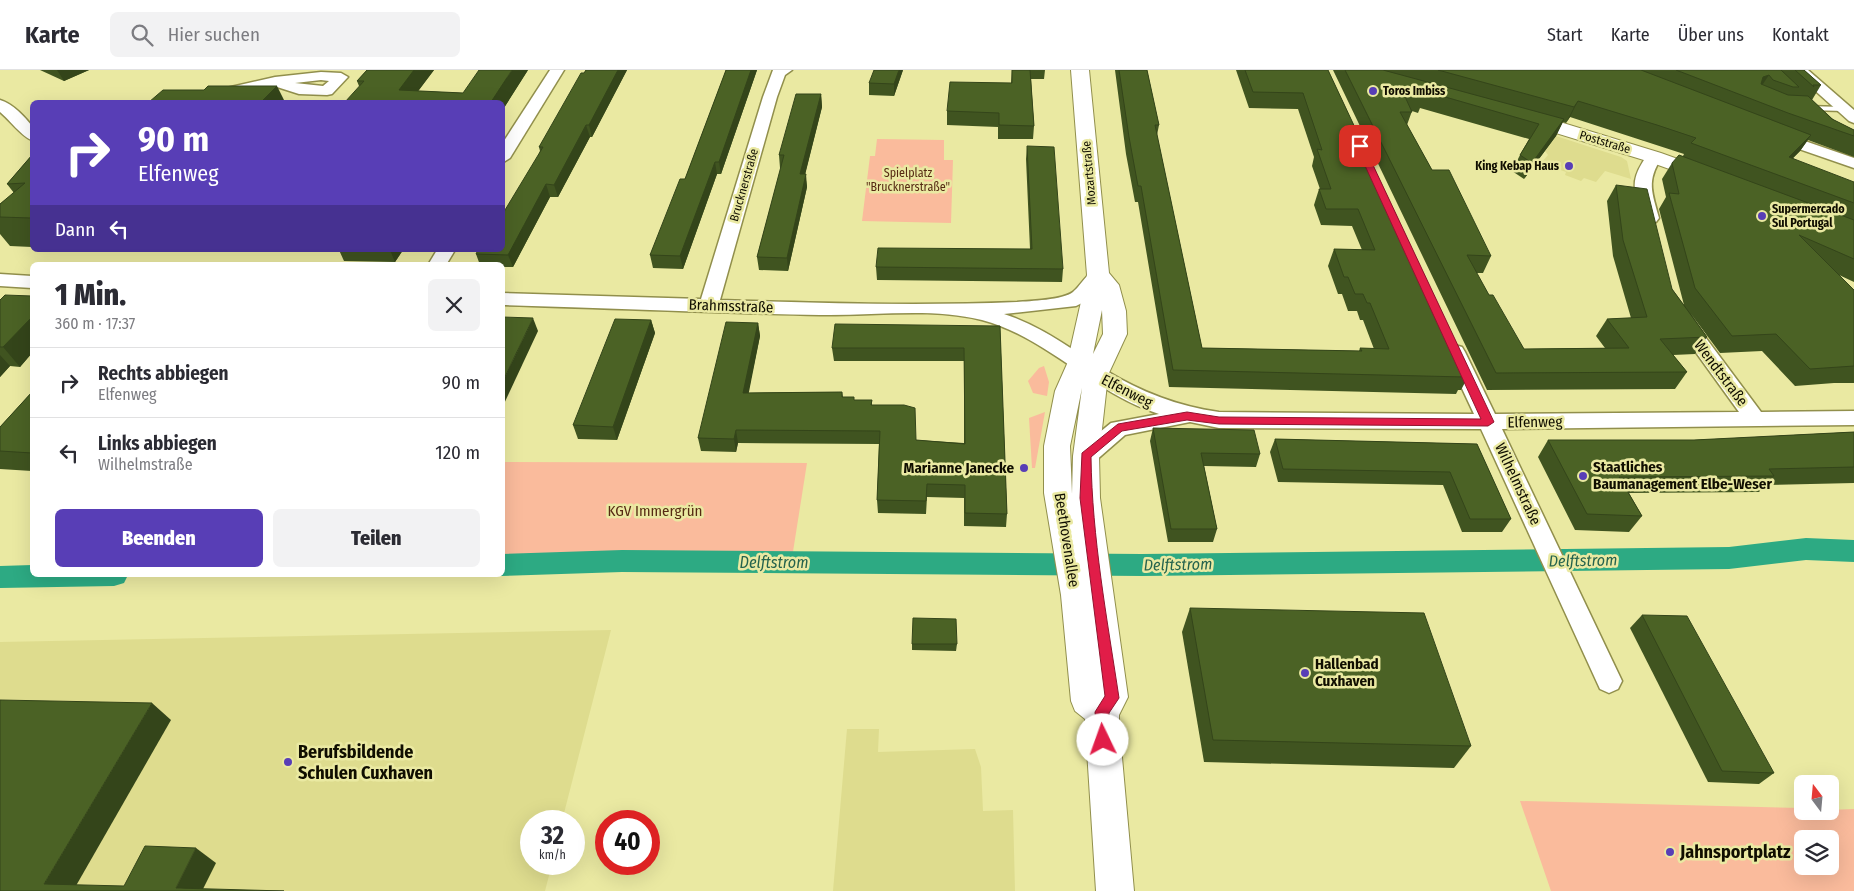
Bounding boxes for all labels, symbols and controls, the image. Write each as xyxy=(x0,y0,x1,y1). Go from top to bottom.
search box xyxy=(110,12,460,57)
text: Karte xyxy=(25,21,80,49)
icon: search xyxy=(128,21,156,49)
text: Hier suchen xyxy=(168,23,260,46)
text: Start xyxy=(1547,24,1583,46)
text: Karte xyxy=(1611,24,1650,46)
text: Über uns xyxy=(1678,24,1744,46)
text: Kontakt xyxy=(1772,24,1829,46)
place label: Toros Imbiss xyxy=(1383,84,1446,98)
marker: Toros Imbiss xyxy=(1367,85,1379,97)
text: 90 m xyxy=(138,118,209,160)
icon: right xyxy=(55,120,120,185)
pin xyxy=(1339,125,1381,167)
street label: Poststraße xyxy=(1578,128,1632,156)
icon: arrive xyxy=(1346,132,1374,160)
street label: Mozartstraße xyxy=(1079,140,1099,206)
street label: Brucknerstraße xyxy=(727,147,761,223)
place label: King Kebap Haus xyxy=(1475,159,1560,173)
text: Elfenweg xyxy=(138,160,219,187)
marker: King Kebap Haus xyxy=(1563,160,1575,172)
park label: Spielplatz "Brucknerstraße" xyxy=(866,166,950,194)
place label: Supermercado Sul Portugal xyxy=(1772,202,1845,230)
marker: Supermercado Sul Portugal xyxy=(1756,210,1768,222)
icon: left xyxy=(105,215,133,243)
text: Dann xyxy=(55,218,95,241)
text: 1 Min. xyxy=(55,277,126,313)
button: close xyxy=(428,279,480,331)
street label: Brahmsstraße xyxy=(688,296,774,316)
text: 360 m · 17:37 xyxy=(55,314,135,333)
street label: Wendtstraße xyxy=(1690,336,1752,410)
text: Rechts abbiegen xyxy=(98,362,228,385)
icon: right xyxy=(55,369,83,397)
text: 90 m xyxy=(442,371,480,394)
street label: Elfenweg xyxy=(1098,371,1156,411)
text: Elfenweg xyxy=(98,385,157,404)
street label: Elfenweg xyxy=(1507,413,1563,431)
text: Links abbiegen xyxy=(98,432,217,455)
icon: left xyxy=(55,439,83,467)
street label: Wilhelmstraße xyxy=(1491,440,1545,528)
text: 120 m xyxy=(435,441,480,464)
text: Wilhelmstraße xyxy=(98,455,193,474)
place label: Staatliches Baumanagement Elbe-Weser xyxy=(1593,458,1772,493)
place label: Marianne Janecke xyxy=(904,459,1014,477)
marker: Marianne Janecke xyxy=(1018,462,1030,474)
marker: Staatliches Baumanagement Elbe-Weser xyxy=(1577,470,1589,482)
street label: Beethovenallee xyxy=(1051,491,1083,589)
park label: KGV Immergrün xyxy=(608,502,702,520)
button: Beenden xyxy=(55,509,263,567)
button: Teilen xyxy=(273,509,480,567)
water label: Delftstrom xyxy=(1548,550,1618,571)
water label: Delftstrom xyxy=(740,553,808,572)
water label: Delftstrom xyxy=(1143,554,1213,575)
place label: Hallenbad Cuxhaven xyxy=(1315,655,1379,690)
marker: Hallenbad Cuxhaven xyxy=(1299,667,1311,679)
position arrow xyxy=(1076,713,1128,765)
place label: Berufsbildende Schulen Cuxhaven xyxy=(298,741,433,784)
marker: Berufsbildende Schulen Cuxhaven xyxy=(282,756,294,768)
north arrow xyxy=(1794,775,1839,820)
map controls xyxy=(1794,775,1839,875)
speed limit sign: 40 xyxy=(595,810,660,875)
text: 32 xyxy=(541,821,564,851)
button: layers xyxy=(1794,830,1839,875)
place label: Jahnsportplatz xyxy=(1679,841,1791,863)
marker: Jahnsportplatz xyxy=(1664,846,1676,858)
text: km/h xyxy=(539,848,566,862)

